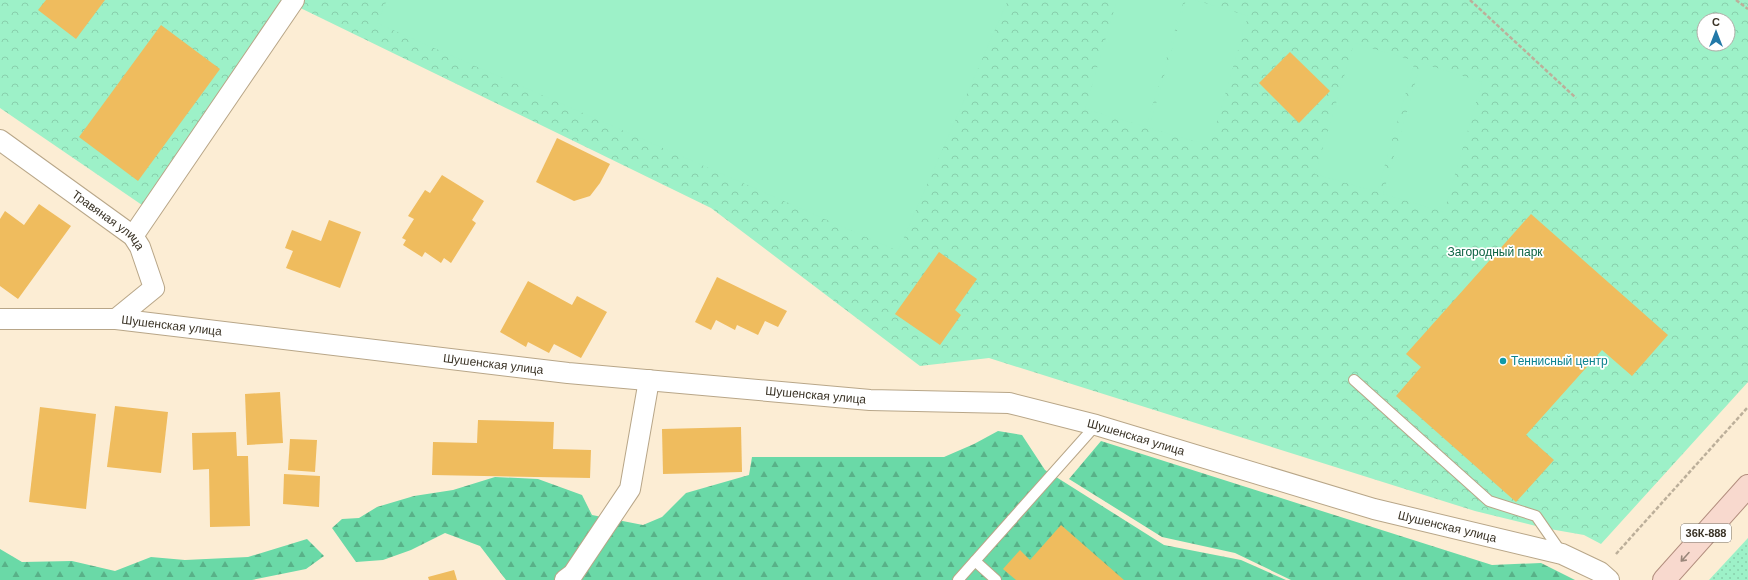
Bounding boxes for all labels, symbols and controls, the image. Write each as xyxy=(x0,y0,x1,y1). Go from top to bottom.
north arrow xyxy=(1696,12,1736,52)
text: С xyxy=(1712,16,1720,28)
street label: Травяная улица xyxy=(69,187,147,253)
park label: Загородный парк xyxy=(1447,245,1543,259)
street label: Шушенская улица xyxy=(121,313,223,339)
street label: Шушенская улица xyxy=(442,351,545,377)
place label: Теннисный центр xyxy=(1511,354,1608,368)
marker: Теннисный центр xyxy=(1498,356,1508,366)
street label: Шушенская улица xyxy=(765,384,867,407)
street label: Шушенская улица xyxy=(1086,416,1187,458)
street label: Шушенская улица xyxy=(1397,508,1498,545)
road number: 36К-888 xyxy=(1681,524,1731,542)
one-way arrow xyxy=(1680,551,1689,562)

